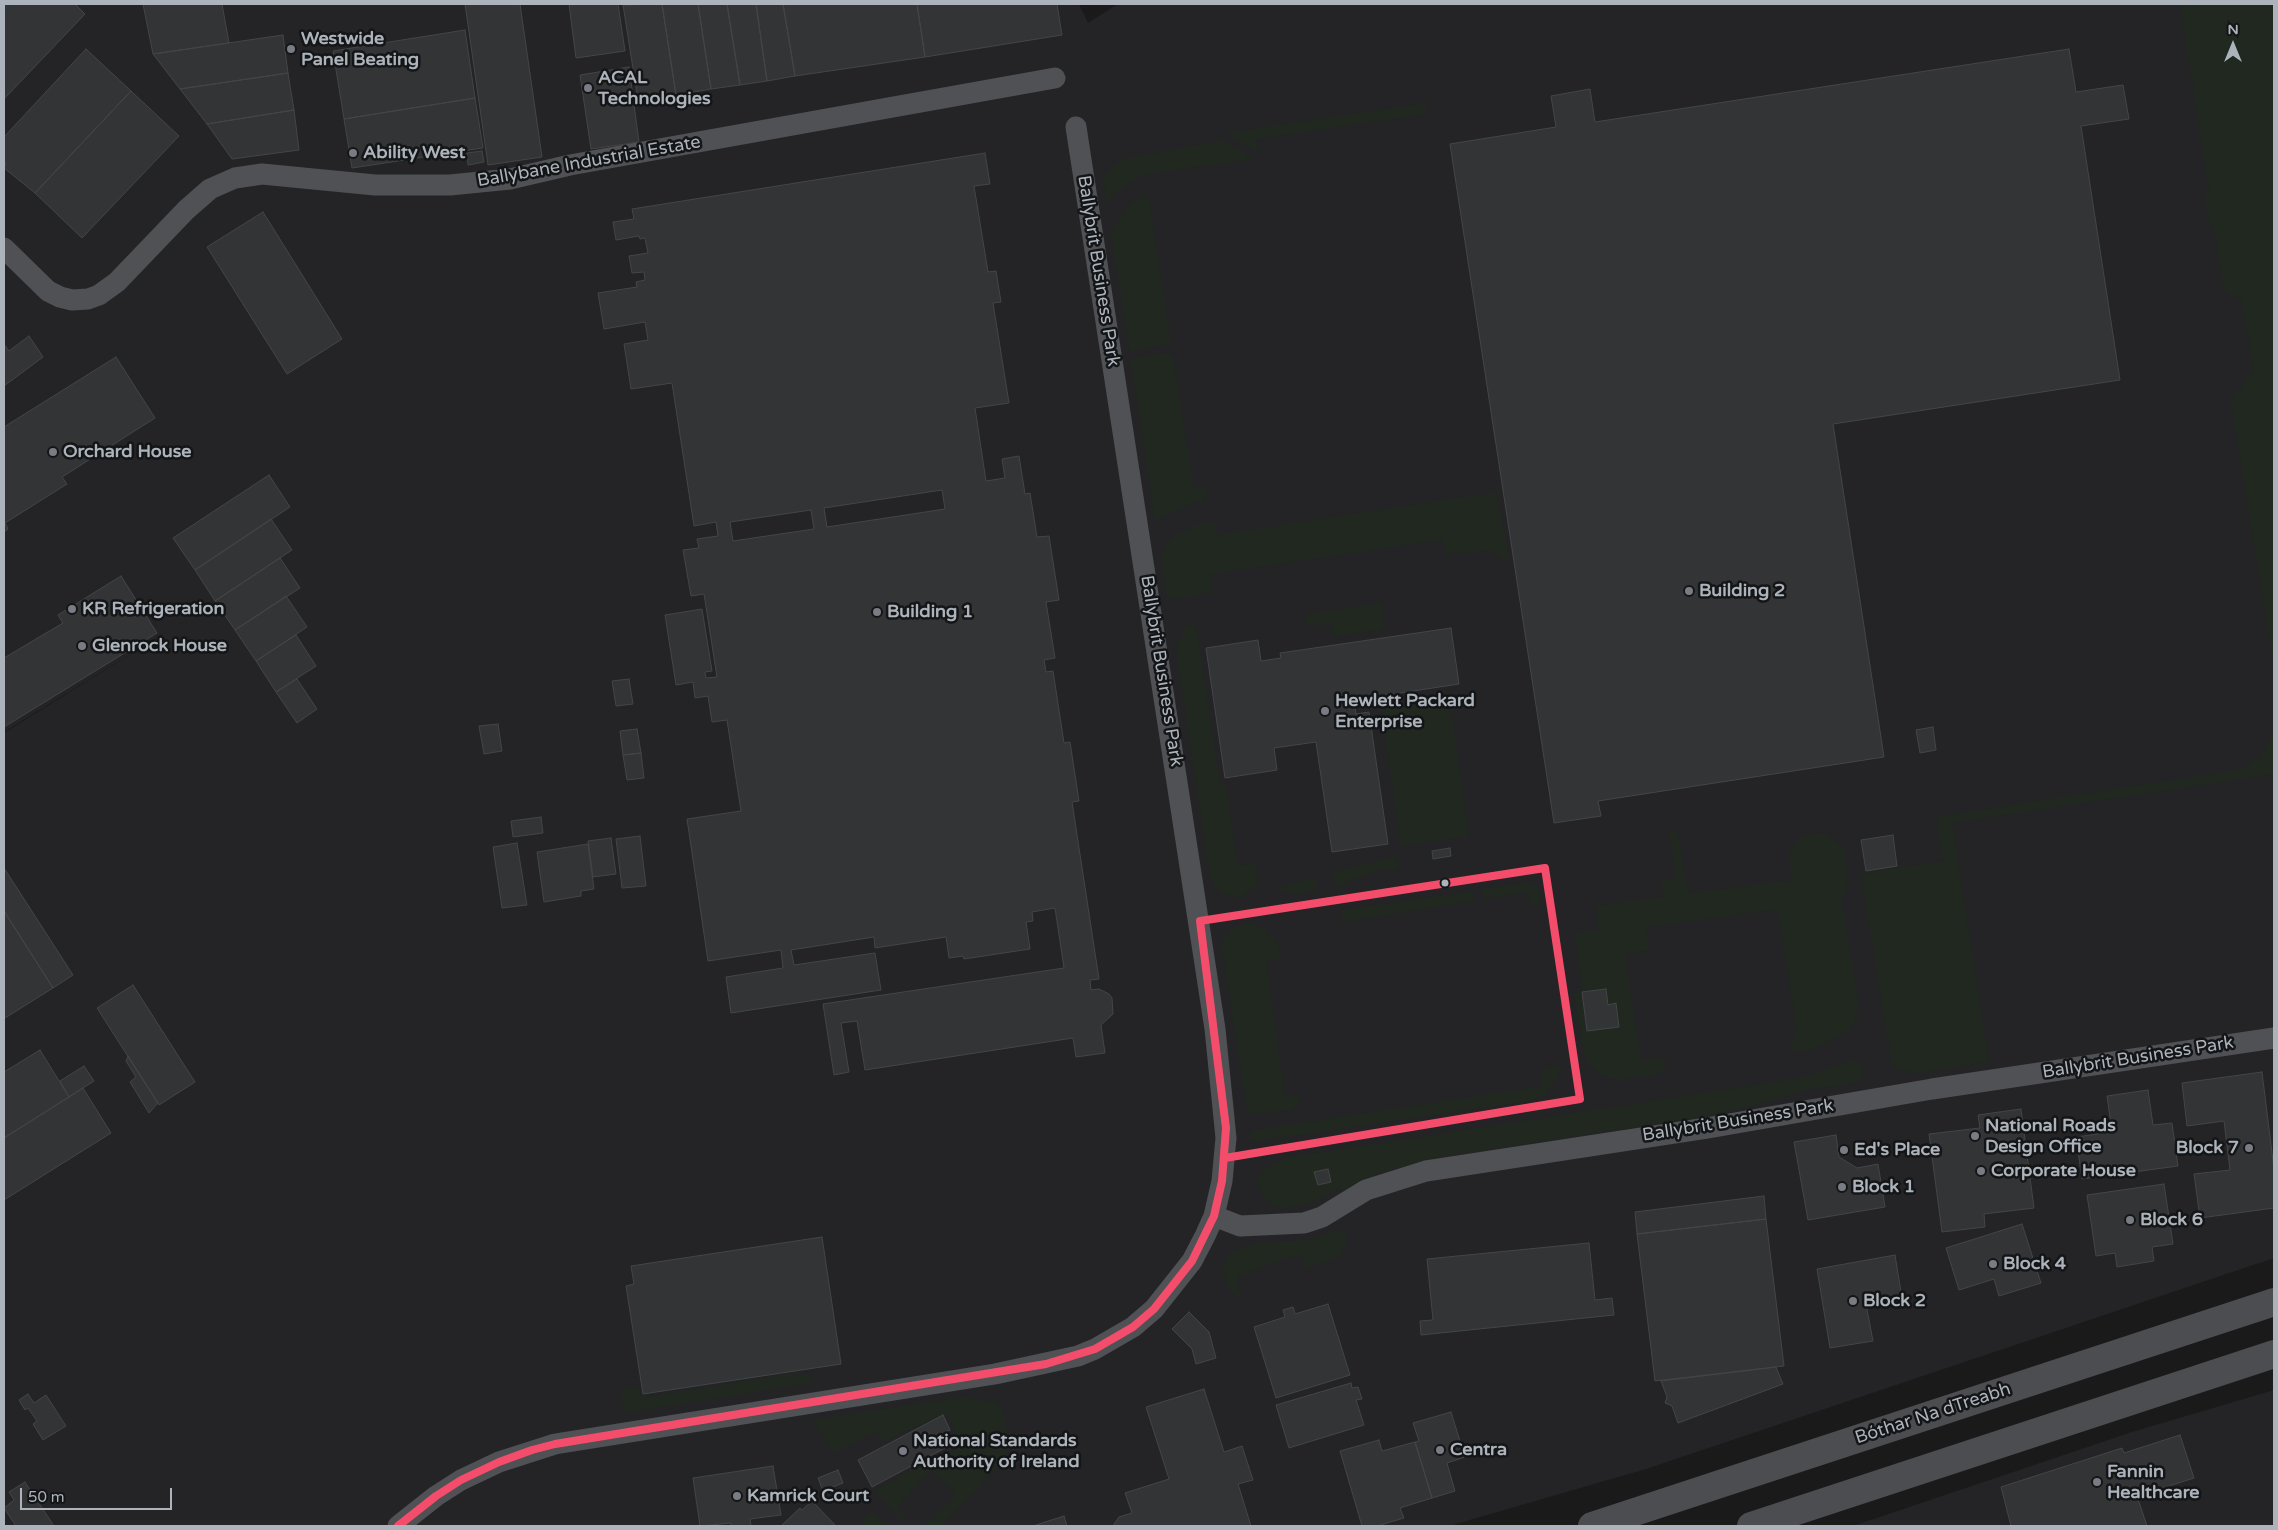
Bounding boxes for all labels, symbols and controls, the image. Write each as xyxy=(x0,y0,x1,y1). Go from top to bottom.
north arrow xyxy=(2208,20,2258,70)
text: N xyxy=(2227,21,2239,38)
place label: Westwide Panel Beating xyxy=(301,28,419,70)
marker: Westwide Panel Beating xyxy=(285,43,297,55)
place label: ACAL Technologies xyxy=(598,67,711,110)
marker: ACAL Technologies xyxy=(582,82,594,94)
street label: Ballybane Industrial Estate xyxy=(476,132,702,192)
place label: Ability West xyxy=(363,142,465,164)
marker: Ability West xyxy=(347,147,359,159)
street label: Ballybrit Business Park xyxy=(1072,174,1124,368)
place label: Orchard House xyxy=(63,441,191,463)
marker: Orchard House xyxy=(47,446,59,458)
street label: Ballybrit Business Park xyxy=(1135,574,1187,768)
place label: Building 2 xyxy=(1699,580,1785,602)
marker: Building 2 xyxy=(1683,585,1695,597)
place label: KR Refrigeration xyxy=(82,598,224,620)
place label: Building 1 xyxy=(887,601,973,623)
marker: KR Refrigeration xyxy=(66,603,78,615)
marker: Building 1 xyxy=(871,606,883,618)
place label: Glenrock House xyxy=(92,635,227,657)
marker: Glenrock House xyxy=(76,640,88,652)
place label: Hewlett Packard Enterprise xyxy=(1335,690,1475,732)
marker: Hewlett Packard Enterprise xyxy=(1319,705,1331,717)
unlabelled marker xyxy=(1440,878,1450,888)
street label: Ballybrit Business Park xyxy=(2041,1032,2235,1084)
street label: Ballybrit Business Park xyxy=(1641,1095,1835,1147)
place label: National Roads Design Office xyxy=(1985,1115,2116,1158)
marker: National Roads Design Office xyxy=(1969,1130,1981,1142)
place label: Block 7 xyxy=(2176,1137,2239,1159)
place label: Ed's Place xyxy=(1854,1139,1940,1161)
marker: Block 7 xyxy=(2243,1142,2255,1154)
marker: Ed's Place xyxy=(1838,1144,1850,1156)
place label: Corporate House xyxy=(1991,1160,2136,1182)
marker: Corporate House xyxy=(1975,1165,1987,1177)
place label: Block 1 xyxy=(1852,1176,1915,1198)
marker: Block 1 xyxy=(1836,1181,1848,1193)
place label: Block 6 xyxy=(2140,1209,2203,1231)
marker: Block 6 xyxy=(2124,1214,2136,1226)
place label: Block 4 xyxy=(2003,1253,2066,1275)
marker: Block 4 xyxy=(1987,1258,1999,1270)
place label: Block 2 xyxy=(1863,1290,1926,1312)
marker: Block 2 xyxy=(1847,1295,1859,1307)
street label: Bóthar Na dTreabh xyxy=(1852,1379,2014,1449)
place label: National Standards Authority of Ireland xyxy=(913,1430,1080,1472)
place label: Centra xyxy=(1450,1439,1507,1461)
marker: Centra xyxy=(1434,1444,1446,1456)
marker: National Standards Authority of Ireland xyxy=(897,1445,909,1457)
place label: Fannin Healthcare xyxy=(2107,1461,2199,1504)
marker: Fannin Healthcare xyxy=(2091,1476,2103,1488)
scale bar xyxy=(22,1478,175,1510)
place label: Kamrick Court xyxy=(747,1485,869,1507)
text: 50 m xyxy=(28,1488,65,1506)
marker: Kamrick Court xyxy=(731,1490,743,1502)

